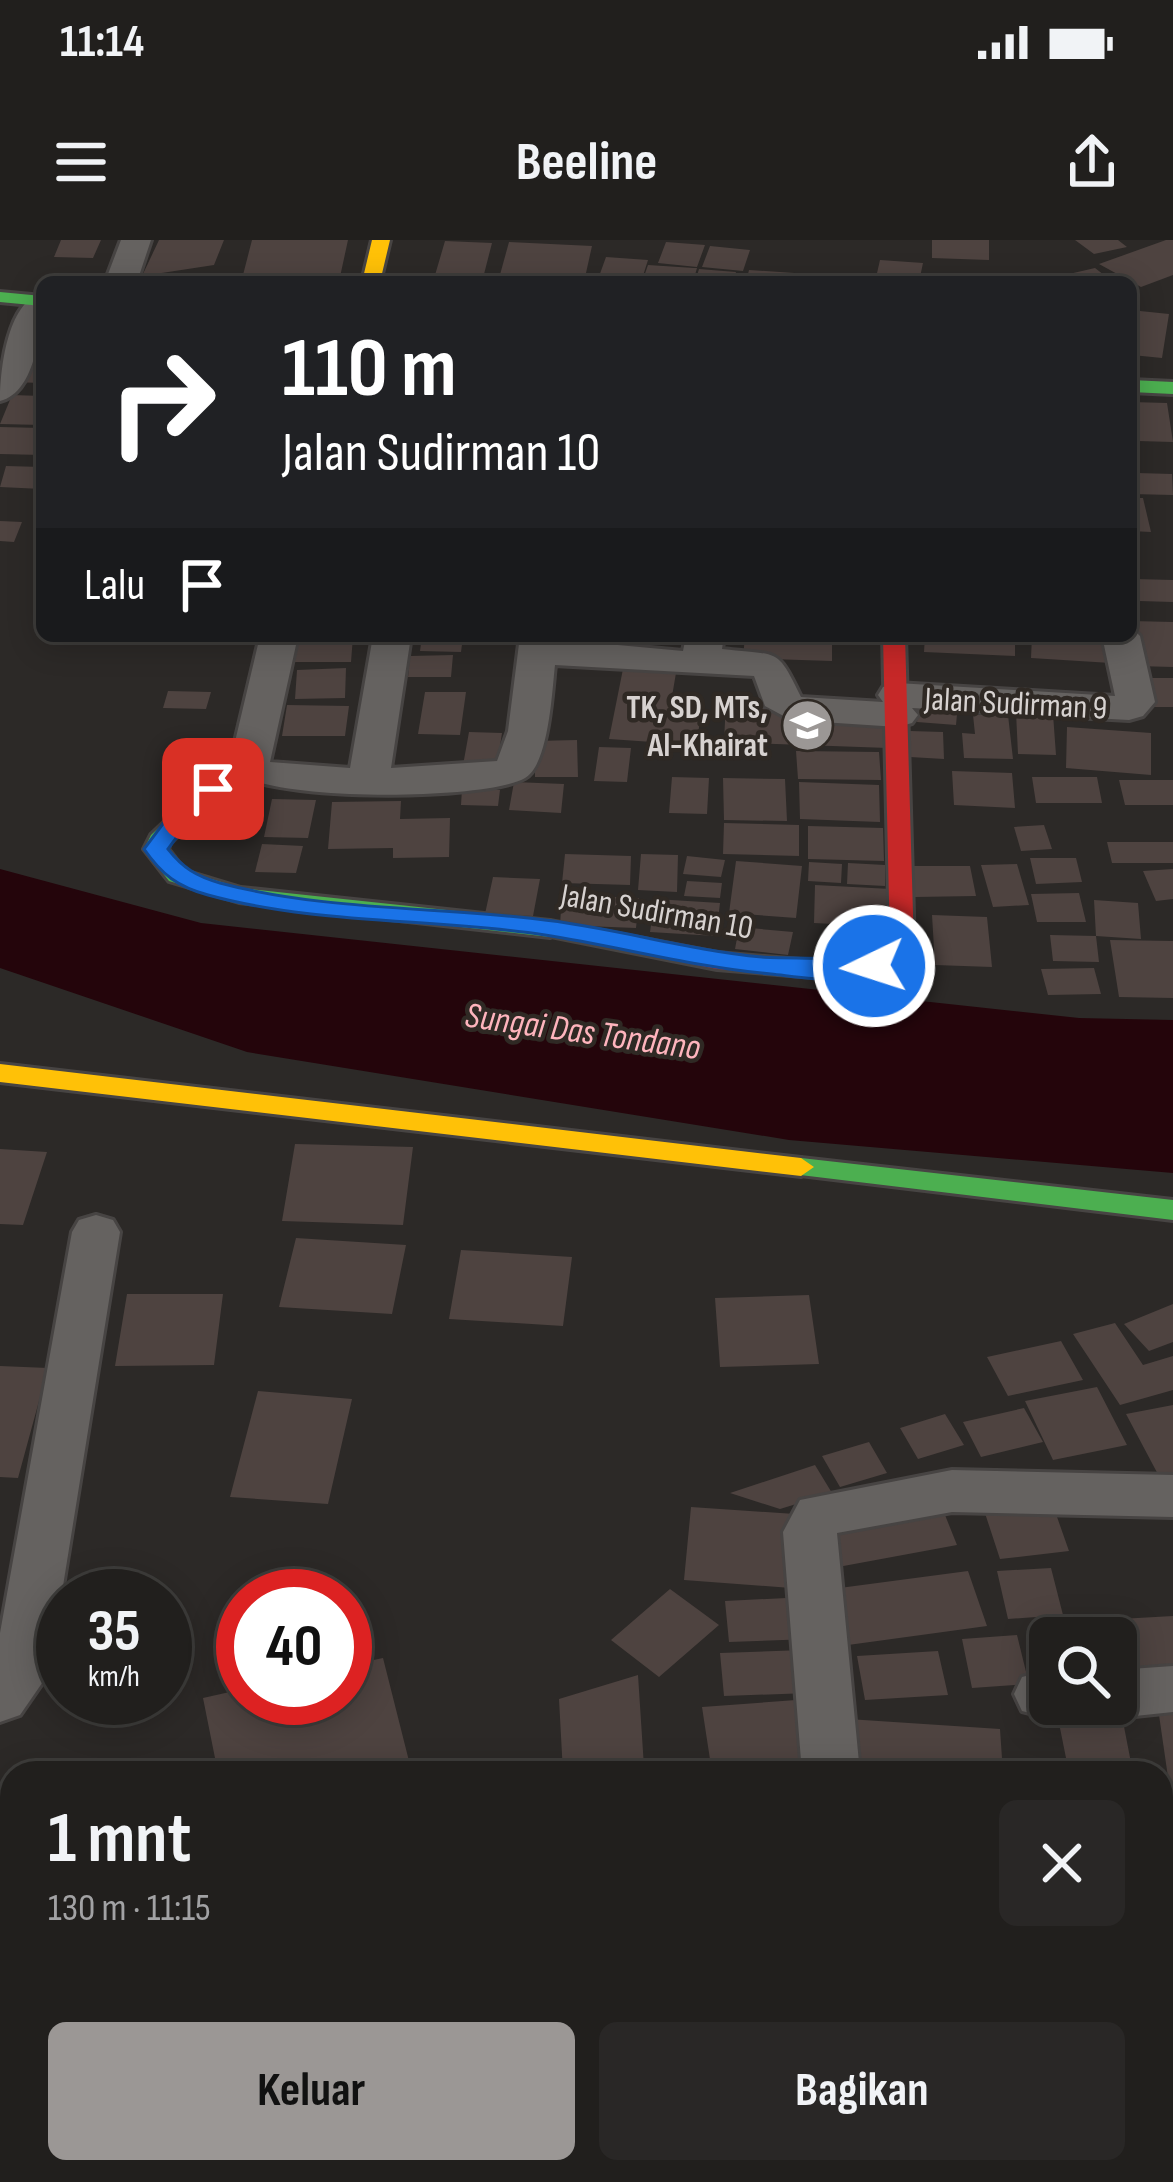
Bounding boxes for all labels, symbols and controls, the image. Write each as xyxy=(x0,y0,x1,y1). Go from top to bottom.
text: 11:14 xyxy=(60,15,144,70)
icon: menu xyxy=(48,129,114,195)
icon: share xyxy=(1059,129,1125,195)
text: Beeline xyxy=(516,130,657,195)
text: 110 m xyxy=(282,319,457,420)
icon: right xyxy=(84,324,240,480)
text: Jalan Sudirman 10 xyxy=(282,421,600,486)
icon: arrive xyxy=(169,552,235,618)
text: Lalu xyxy=(84,558,145,613)
street label: Jalan Sudirman 9 xyxy=(923,679,1108,729)
place label: TK, SD, MTs, Al-Khairat xyxy=(626,688,768,766)
school or university icon: TK, SD, MTs, Al-Khairat xyxy=(779,697,835,753)
pin xyxy=(162,738,264,840)
icon: arrive xyxy=(180,756,246,822)
street label: Jalan Sudirman 10 xyxy=(556,875,756,949)
position arrow xyxy=(811,903,937,1029)
water label: Sungai Das Tondano xyxy=(462,995,703,1070)
speed limit sign: 40 xyxy=(216,1569,372,1725)
text: 35 xyxy=(87,1596,141,1668)
map controls xyxy=(1029,1617,1137,1725)
button: search xyxy=(1029,1617,1137,1725)
text: km/h xyxy=(88,1659,140,1695)
text: 1 mnt xyxy=(48,1796,191,1883)
button: close xyxy=(999,1800,1125,1926)
text: 130 m · 11:15 xyxy=(48,1885,211,1932)
button: Keluar xyxy=(48,2022,575,2160)
button: Bagikan xyxy=(599,2022,1125,2160)

